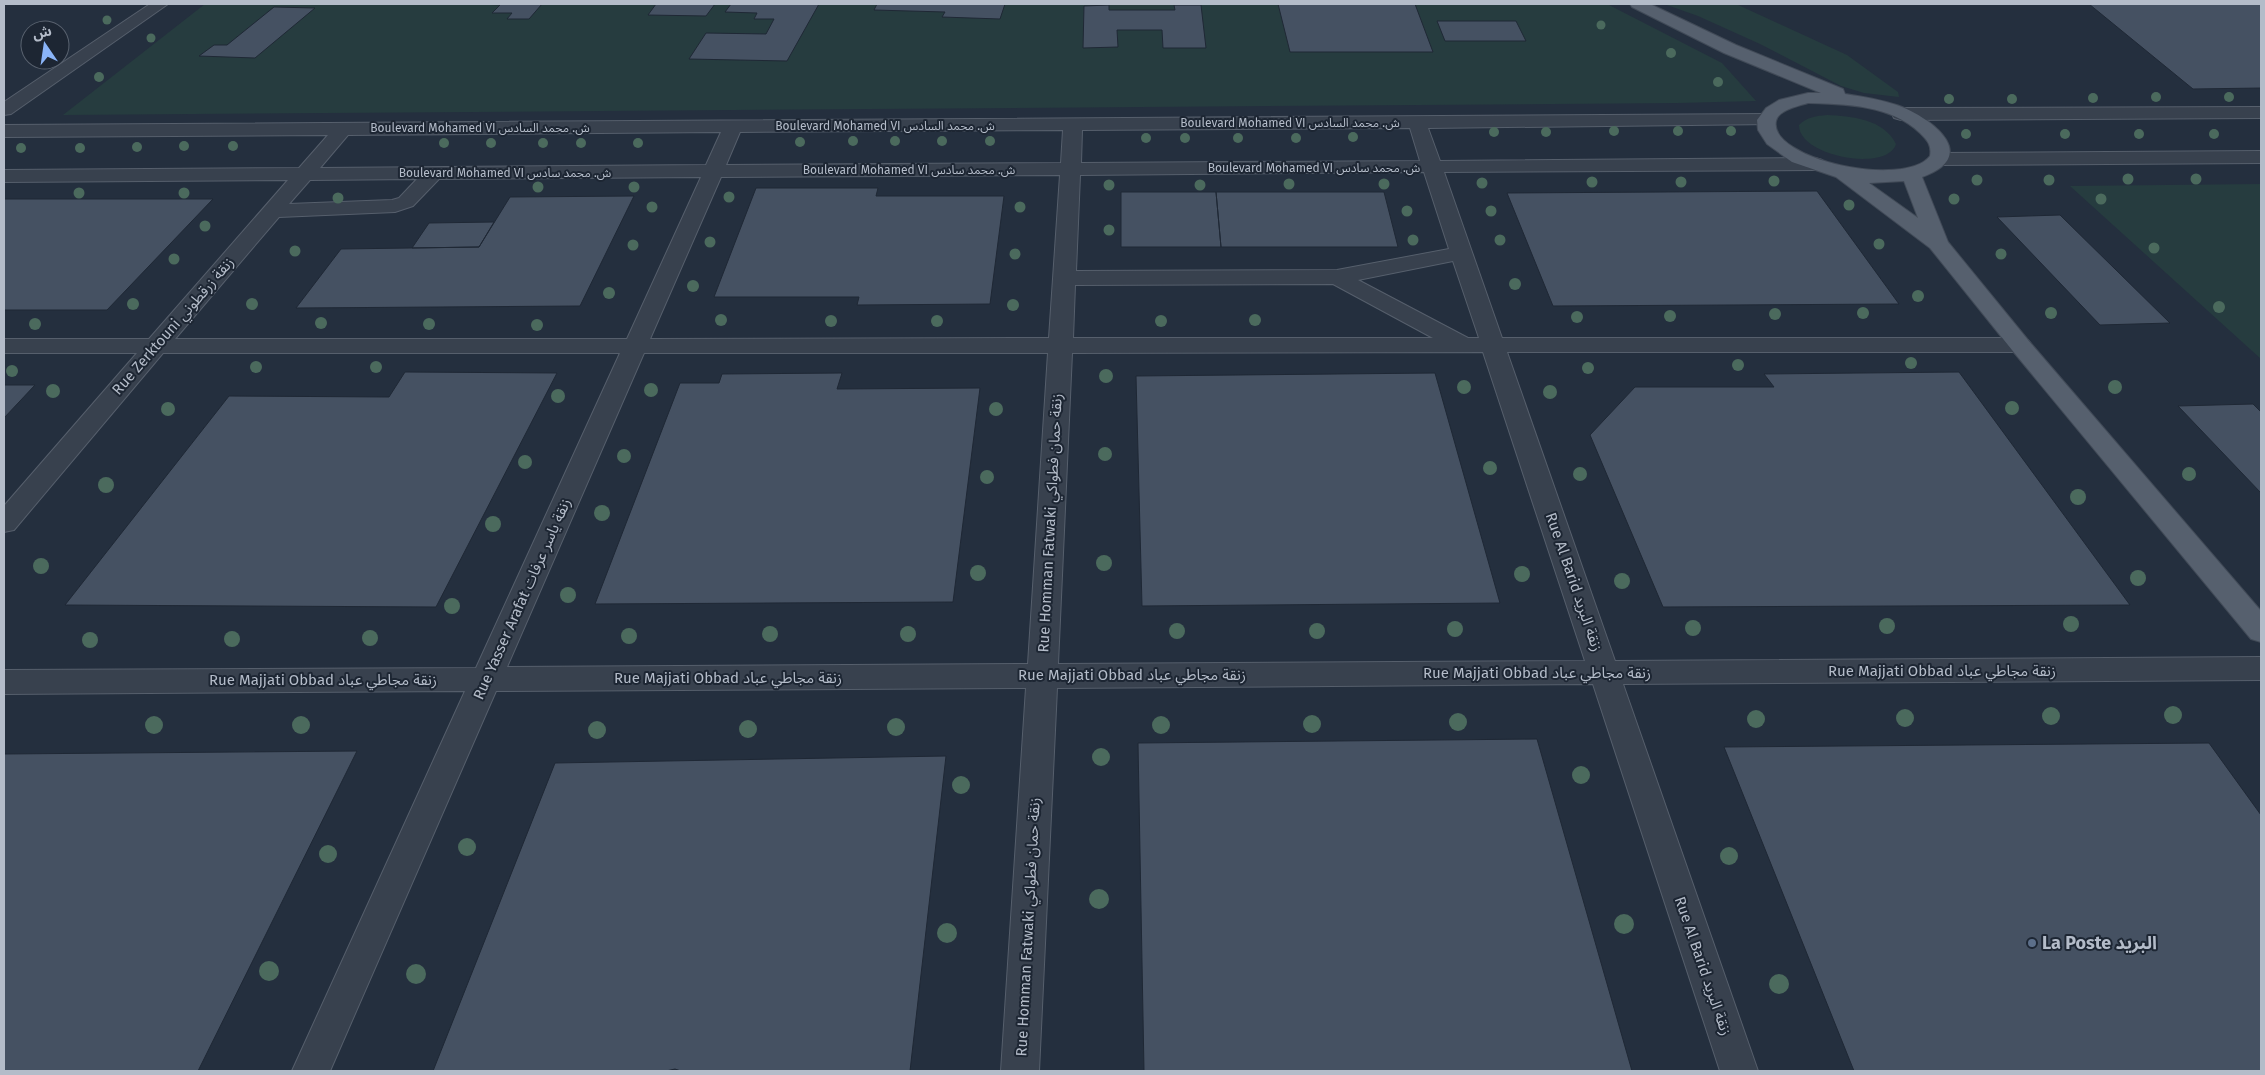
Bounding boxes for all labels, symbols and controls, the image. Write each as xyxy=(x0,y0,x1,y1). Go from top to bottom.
north arrow xyxy=(20,20,70,70)
text: ش xyxy=(31,22,53,43)
street label: Boulevard Mohamed VI ش. محمد السادس xyxy=(1180,116,1400,130)
street label: Boulevard Mohamed VI ش. محمد السادس xyxy=(775,119,995,133)
street label: Boulevard Mohamed VI ش. محمد السادس xyxy=(370,121,590,135)
street label: Boulevard Mohamed VI ش. محمد سادس xyxy=(1208,161,1420,175)
street label: Boulevard Mohamed VI ش. محمد سادس xyxy=(803,163,1015,177)
street label: Boulevard Mohamed VI ش. محمد سادس xyxy=(399,166,611,180)
street label: Rue Zerktouni زنقة زرقطوني xyxy=(108,253,240,400)
street label: Rue Homman Fatwaki زنقة حمان فطواكي xyxy=(1034,393,1068,653)
street label: Rue Yasser Arafat زنقة ياسر عرفات xyxy=(469,496,575,702)
street label: Rue Al Barid زنقة البريد xyxy=(1542,510,1606,654)
street label: Rue Majjati Obbad زنقة مجاطي عباد xyxy=(1828,662,2056,682)
street label: Rue Majjati Obbad زنقة مجاطي عباد xyxy=(1423,664,1651,684)
street label: Rue Majjati Obbad زنقة مجاطي عباد xyxy=(1018,666,1246,686)
street label: Rue Majjati Obbad زنقة مجاطي عباد xyxy=(614,669,842,689)
street label: Rue Majjati Obbad زنقة مجاطي عباد xyxy=(209,671,437,691)
street label: Rue Homman Fatwaki زنقة حمان فطواكي xyxy=(1012,797,1046,1057)
street label: Rue Al Barid زنقة البريد xyxy=(1671,894,1735,1038)
place label: La Poste البريد xyxy=(2042,932,2157,954)
marker: La Poste البريد xyxy=(2026,937,2038,949)

